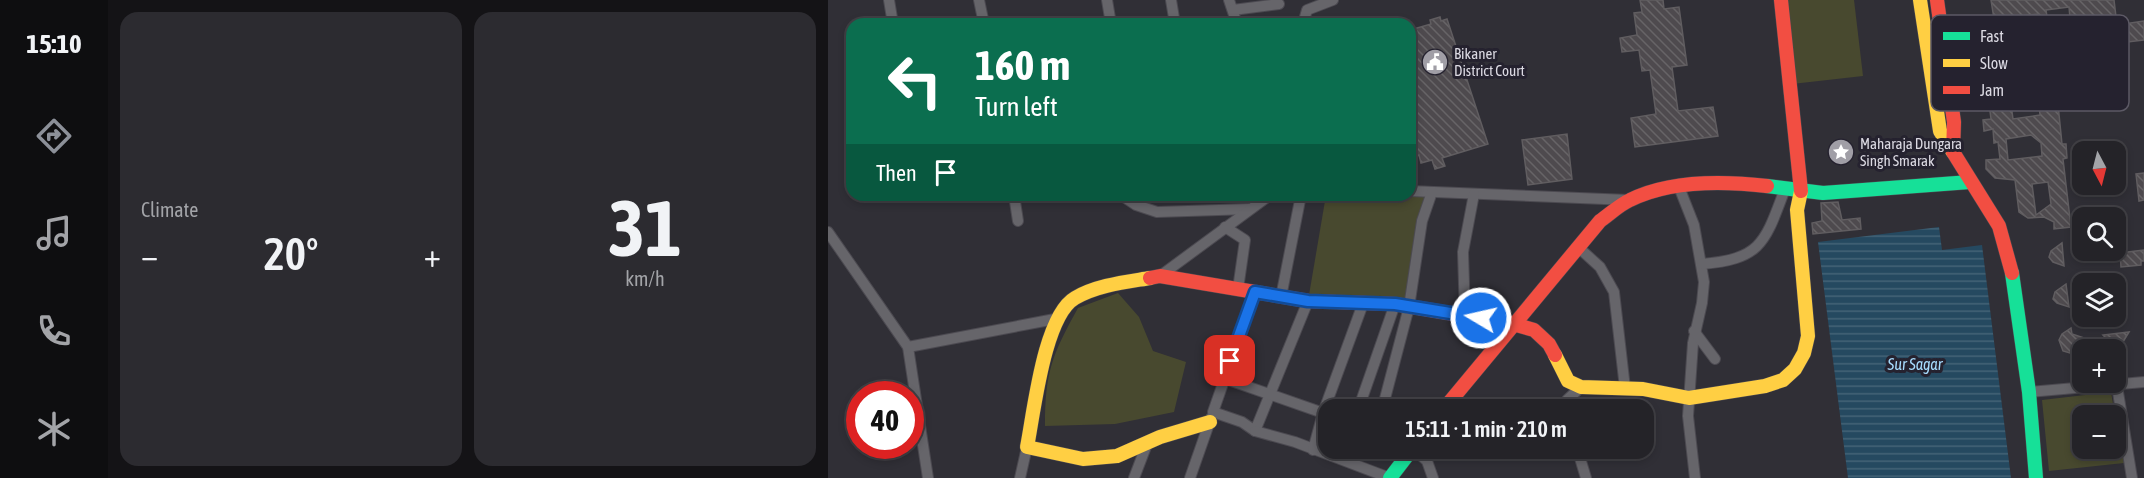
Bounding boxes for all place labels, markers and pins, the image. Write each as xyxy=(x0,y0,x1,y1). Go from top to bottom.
place label: Bikaner District Court xyxy=(1454,45,1525,79)
public building icon: Bikaner District Court xyxy=(1420,47,1450,77)
place label: Maharaja Dungara Singh Smarak xyxy=(1860,135,1962,169)
place icon: Maharaja Dungara Singh Smarak xyxy=(1826,137,1856,167)
pin xyxy=(1204,335,1255,386)

